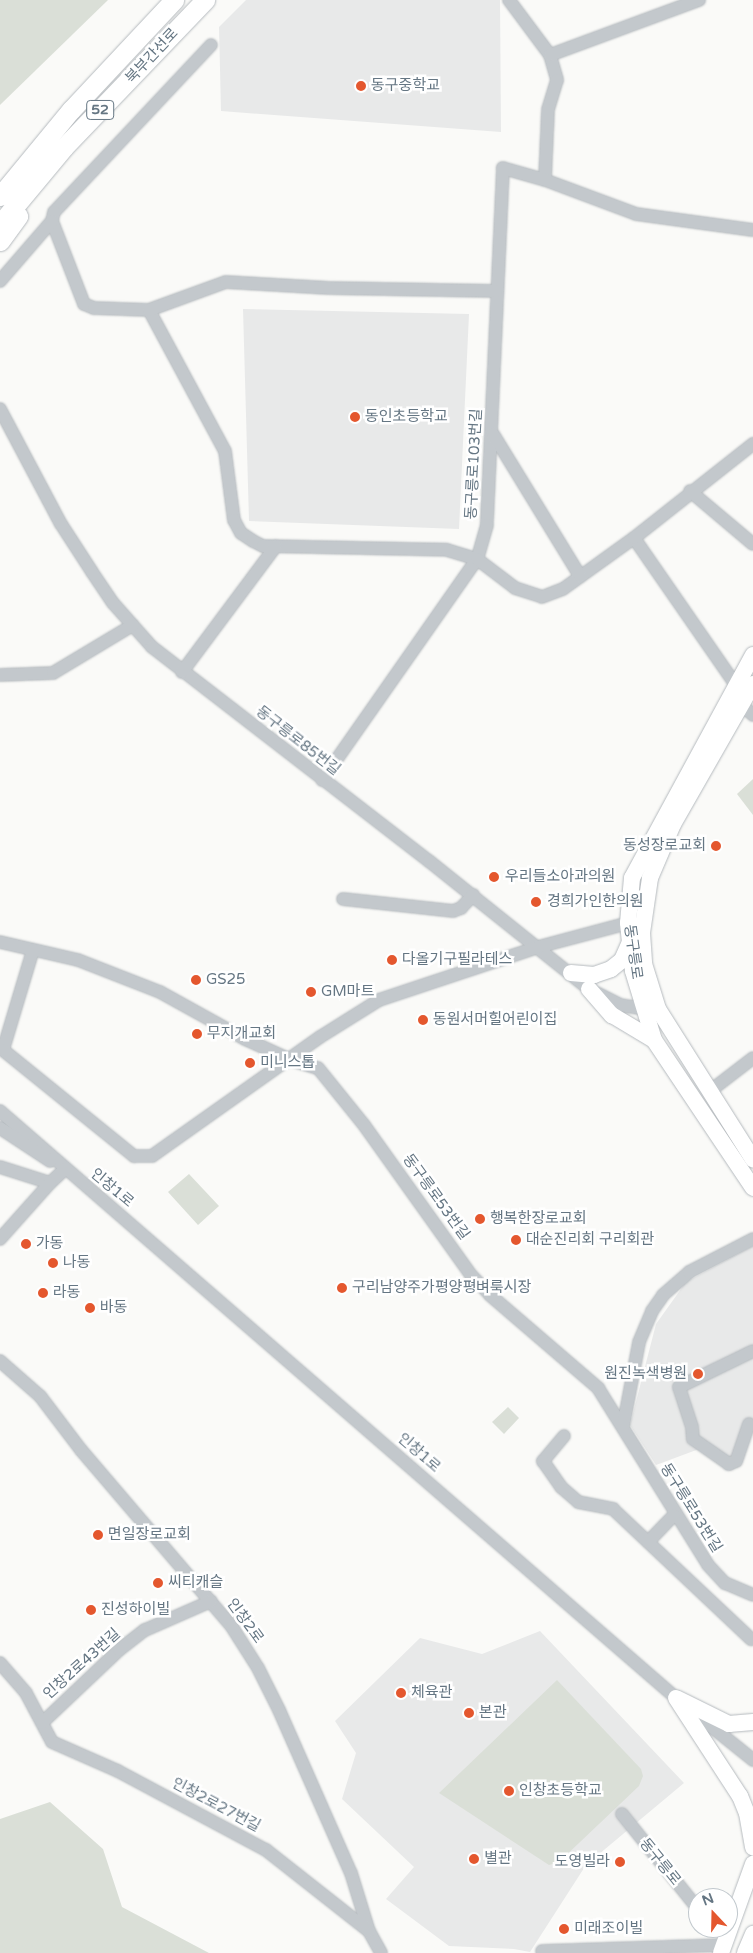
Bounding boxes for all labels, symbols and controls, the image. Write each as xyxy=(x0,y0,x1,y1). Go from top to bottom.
street label: 북부간선로 xyxy=(122,25,182,87)
place label: 동구중학교 xyxy=(371,77,440,95)
marker: 동구중학교 xyxy=(355,80,367,92)
road number: 52 xyxy=(85,98,115,122)
place label: 동인초등학교 xyxy=(365,408,448,426)
street label: 동구릉로103번길 xyxy=(462,408,486,520)
marker: 동인초등학교 xyxy=(349,411,361,423)
street label: 동구릉로85번길 xyxy=(252,703,344,779)
place label: 동성장로교회 xyxy=(623,837,706,855)
marker: 동성장로교회 xyxy=(710,840,722,852)
place label: 우리들소아과의원 xyxy=(505,868,615,886)
marker: 우리들소아과의원 xyxy=(487,870,501,884)
place label: 경희가인한의원 xyxy=(547,893,644,911)
marker: 경희가인한의원 xyxy=(529,895,543,909)
street label: 동구릉로 xyxy=(620,923,646,981)
place label: 다올기구필라테스 xyxy=(402,951,512,969)
marker: 다올기구필라테스 xyxy=(386,954,398,966)
place label: GS25 xyxy=(206,971,245,989)
marker: GS25 xyxy=(190,974,202,986)
place label: GM마트 xyxy=(321,983,374,1001)
marker: GM마트 xyxy=(305,986,317,998)
place label: 동원서머힐어린이집 xyxy=(433,1011,557,1029)
marker: 동원서머힐어린이집 xyxy=(417,1014,429,1026)
place label: 무지개교회 xyxy=(207,1025,276,1043)
marker: 무지개교회 xyxy=(191,1028,203,1040)
place label: 미니스톱 xyxy=(260,1054,315,1072)
marker: 미니스톱 xyxy=(244,1057,256,1069)
street label: 동구릉로53번길 xyxy=(399,1151,473,1243)
street label: 인창1로 xyxy=(87,1165,137,1211)
place label: 행복한장로교회 xyxy=(490,1210,587,1228)
marker: 행복한장로교회 xyxy=(474,1213,486,1225)
place label: 대순진리회 구리회관 xyxy=(526,1231,654,1249)
marker: 대순진리회 구리회관 xyxy=(510,1234,522,1246)
place label: 가동 xyxy=(36,1235,64,1253)
marker: 가동 xyxy=(20,1238,32,1250)
place label: 나동 xyxy=(63,1254,91,1272)
marker: 나동 xyxy=(47,1257,59,1269)
place label: 구리남양주가평양평벼룩시장 xyxy=(352,1279,531,1297)
marker: 구리남양주가평양평벼룩시장 xyxy=(336,1282,348,1294)
place label: 라동 xyxy=(53,1284,81,1302)
marker: 라동 xyxy=(37,1287,49,1299)
place label: 바동 xyxy=(100,1299,128,1317)
marker: 바동 xyxy=(84,1302,96,1314)
place label: 원진녹색병원 xyxy=(604,1365,687,1383)
marker: 원진녹색병원 xyxy=(691,1367,705,1381)
street label: 인창1로 xyxy=(394,1430,444,1476)
street label: 동구릉로53번길 xyxy=(656,1460,726,1556)
place label: 면일장로교회 xyxy=(108,1526,191,1544)
marker: 면일장로교회 xyxy=(92,1529,104,1541)
place label: 씨티캐슬 xyxy=(168,1574,223,1592)
marker: 씨티캐슬 xyxy=(152,1577,164,1589)
street label: 인창2로 xyxy=(223,1595,267,1647)
place label: 진성하이빌 xyxy=(101,1601,170,1619)
marker: 진성하이빌 xyxy=(85,1604,97,1616)
street label: 인창2로43번길 xyxy=(40,1625,124,1703)
place label: 체육관 xyxy=(411,1684,452,1702)
marker: 체육관 xyxy=(395,1687,407,1699)
place label: 본관 xyxy=(479,1704,507,1722)
marker: 본관 xyxy=(463,1707,475,1719)
street label: 인창2로27번길 xyxy=(169,1774,263,1836)
place label: 인창초등학교 xyxy=(519,1782,602,1800)
marker: 인창초등학교 xyxy=(503,1785,515,1797)
street label: 동구릉로 xyxy=(636,1835,684,1889)
place label: 별관 xyxy=(484,1850,512,1868)
marker: 별관 xyxy=(468,1853,480,1865)
place label: 도영빌라 xyxy=(555,1853,610,1871)
marker: 도영빌라 xyxy=(614,1856,626,1868)
north arrow xyxy=(688,1888,738,1938)
text: N xyxy=(700,1890,716,1909)
place label: 미래조이빌 xyxy=(574,1920,643,1938)
marker: 미래조이빌 xyxy=(558,1923,570,1935)

